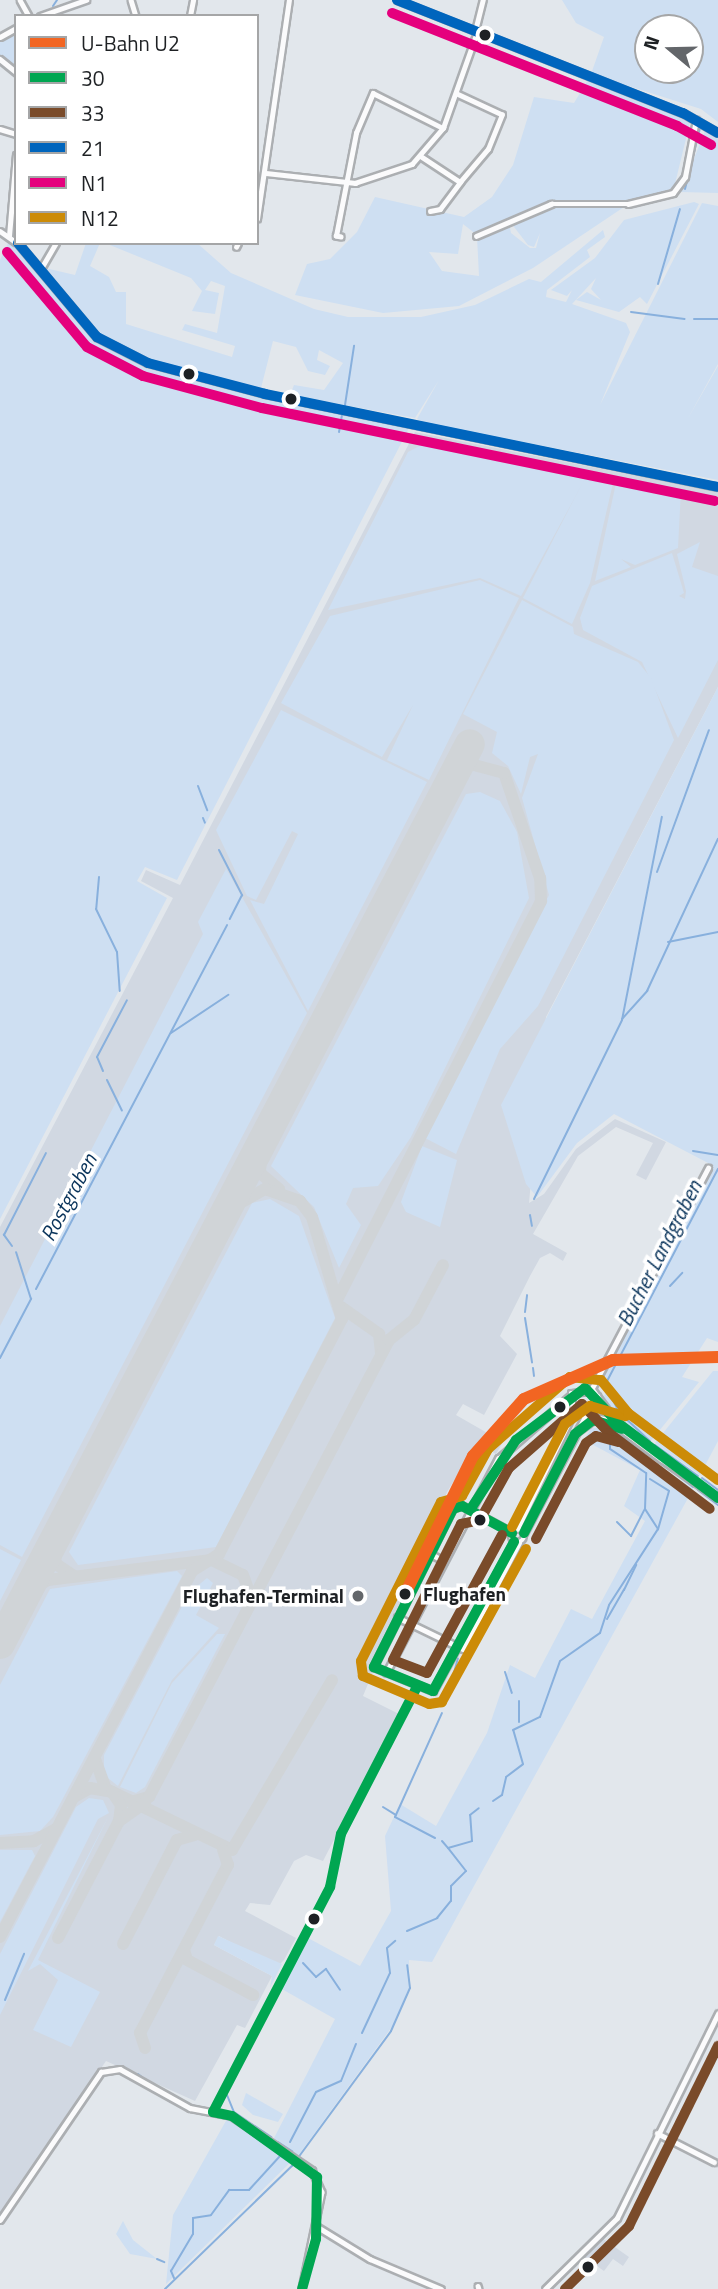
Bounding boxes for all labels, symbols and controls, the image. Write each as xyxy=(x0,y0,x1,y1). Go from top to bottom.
legend xyxy=(14,14,259,245)
north arrow xyxy=(634,14,704,84)
text: U-Bahn U2 xyxy=(81,27,180,59)
unlabelled marker xyxy=(478,28,492,42)
text: N xyxy=(635,32,666,54)
text: 30 xyxy=(81,62,105,94)
text: 33 xyxy=(81,97,105,129)
text: 21 xyxy=(81,132,105,164)
text: N1 xyxy=(81,167,107,199)
text: N12 xyxy=(81,202,119,234)
unlabelled marker xyxy=(182,367,196,381)
unlabelled marker xyxy=(284,392,298,406)
water label: Rostgraben xyxy=(35,1149,101,1245)
water label: Bucher Landgraben xyxy=(611,1176,707,1330)
unlabelled marker xyxy=(553,1400,567,1414)
unlabelled marker xyxy=(473,1513,487,1527)
marker: Flughafen xyxy=(393,1582,417,1606)
place label: Flughafen xyxy=(423,1583,506,1605)
place label: Flughafen-Terminal xyxy=(183,1585,344,1607)
marker: Flughafen-Terminal xyxy=(350,1588,366,1604)
unlabelled marker xyxy=(307,1912,321,1926)
unlabelled marker xyxy=(581,2260,595,2274)

